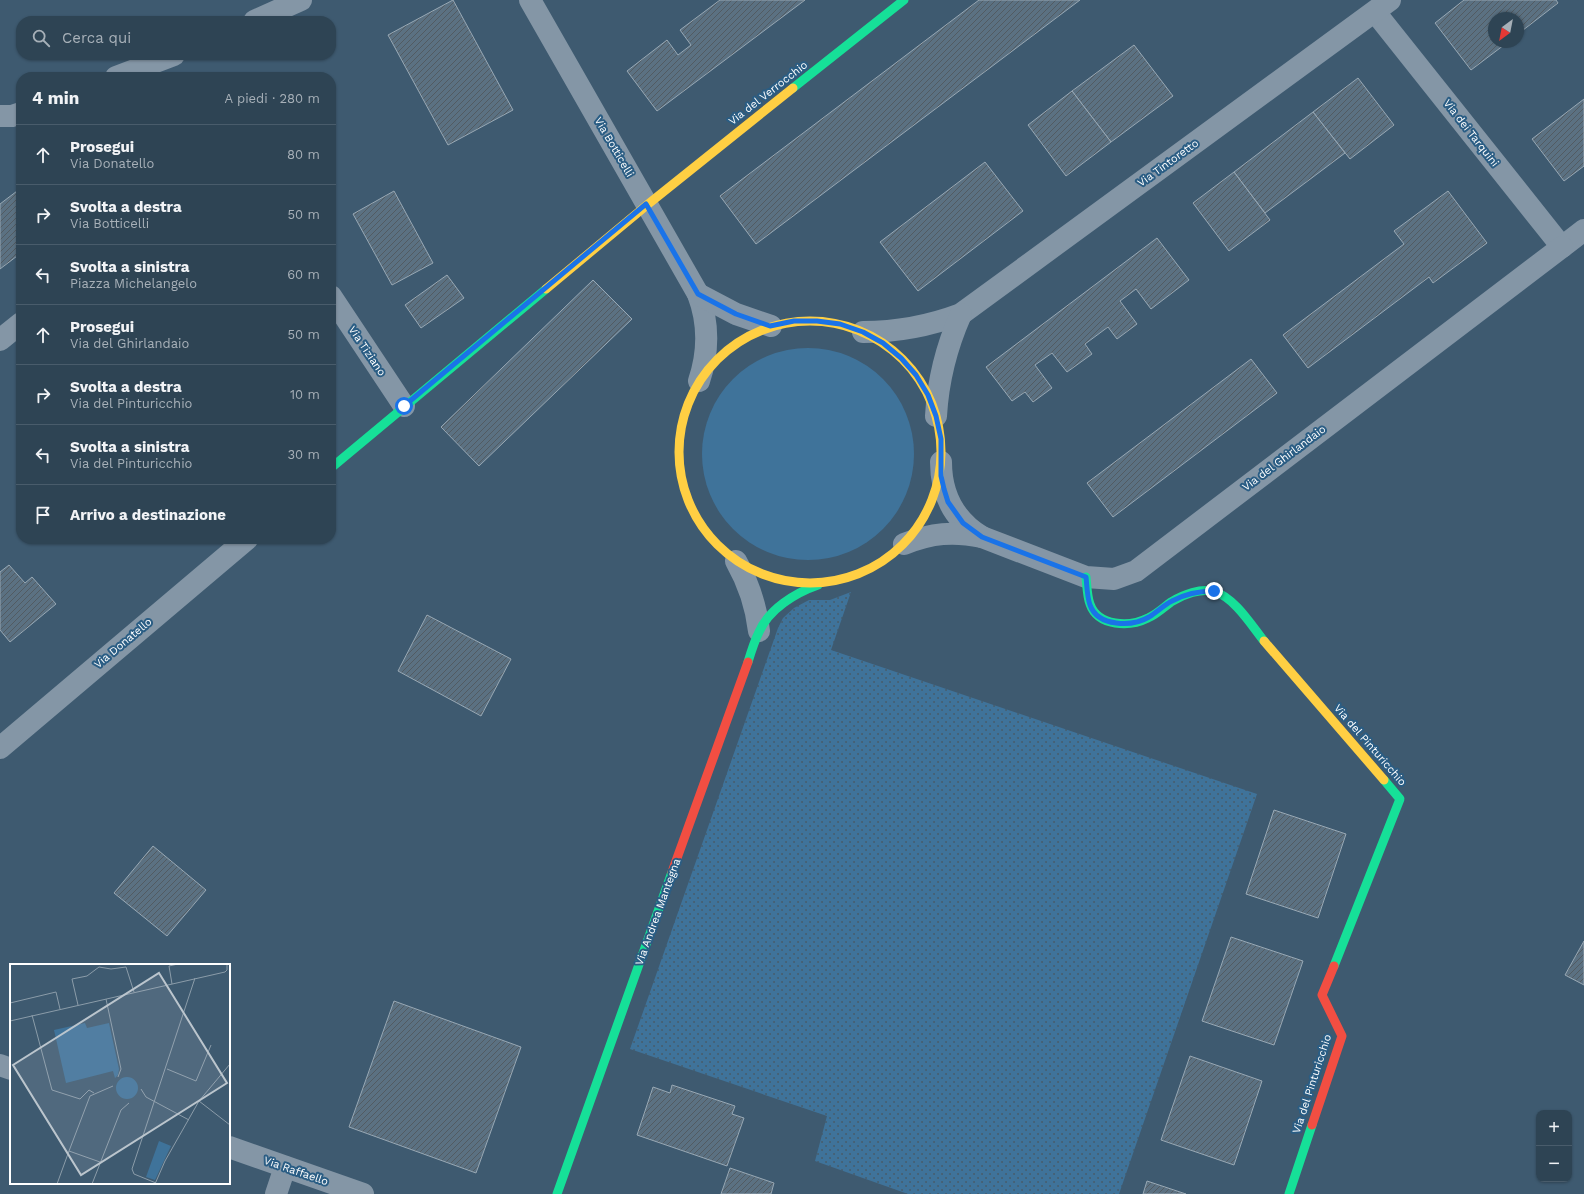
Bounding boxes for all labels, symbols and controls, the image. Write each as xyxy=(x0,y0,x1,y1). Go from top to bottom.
north arrow xyxy=(1488,12,1524,48)
search box xyxy=(16,16,336,60)
icon: search xyxy=(30,27,52,49)
text: Cerca qui xyxy=(62,29,131,47)
street label: Via del Verrocchio xyxy=(726,58,810,128)
text: 4 min xyxy=(32,88,79,108)
text: A piedi · 280 m xyxy=(224,91,320,106)
street label: Via dei Tarquini xyxy=(1441,97,1501,169)
street label: Via Botticelli xyxy=(592,115,636,179)
street label: Via Tintoretto xyxy=(1135,136,1201,190)
text: Prosegui xyxy=(70,138,134,156)
icon: ahead xyxy=(32,144,54,166)
text: 80 m xyxy=(287,147,320,162)
text: Via Donatello xyxy=(70,156,154,171)
text: Svolta a destra xyxy=(70,198,182,216)
icon: right xyxy=(32,204,54,226)
text: 50 m xyxy=(288,207,320,222)
text: Via Botticelli xyxy=(70,216,149,231)
text: Svolta a sinistra xyxy=(70,258,190,276)
icon: left xyxy=(32,264,54,286)
text: 60 m xyxy=(287,267,320,282)
text: Piazza Michelangelo xyxy=(70,276,197,291)
text: Prosegui xyxy=(70,318,134,336)
icon: ahead xyxy=(32,324,54,346)
street label: Via Tiziano xyxy=(346,324,388,378)
text: 50 m xyxy=(288,327,320,342)
text: Via del Ghirlandaio xyxy=(70,336,189,351)
text: Svolta a destra xyxy=(70,378,182,396)
icon: right xyxy=(32,384,54,406)
text: 10 m xyxy=(290,387,320,402)
text: Via del Pinturicchio xyxy=(70,396,192,411)
route start xyxy=(395,397,413,415)
street label: Via del Ghirlandaio xyxy=(1240,422,1328,494)
text: Svolta a sinistra xyxy=(70,438,190,456)
icon: left xyxy=(32,444,54,466)
text: 30 m xyxy=(288,447,320,462)
text: Via del Pinturicchio xyxy=(70,456,192,471)
icon: arrive xyxy=(32,504,54,526)
text: Arrivo a destinazione xyxy=(70,506,226,524)
route end xyxy=(1205,582,1223,600)
street label: Via Donatello xyxy=(91,615,155,671)
street label: Via del Pinturicchio xyxy=(1331,702,1409,788)
street label: Via Andrea Mantegna xyxy=(633,857,683,967)
inset map xyxy=(10,964,230,1184)
street label: Via del Pinturicchio xyxy=(1290,1033,1334,1135)
map controls xyxy=(1536,1110,1572,1182)
button: + xyxy=(1536,1110,1572,1146)
button: − xyxy=(1536,1146,1572,1182)
street label: Via Raffaello xyxy=(262,1154,330,1188)

